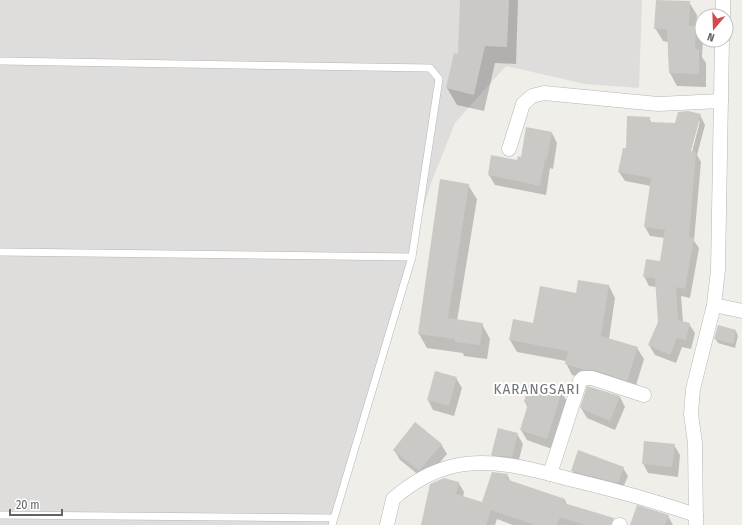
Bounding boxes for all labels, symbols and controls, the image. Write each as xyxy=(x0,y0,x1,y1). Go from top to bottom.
north arrow xyxy=(694,8,734,48)
text: N xyxy=(706,30,716,44)
district label: KARANGSARI xyxy=(494,380,580,398)
scale bar xyxy=(10,491,62,517)
text: 20 m xyxy=(16,498,40,512)

